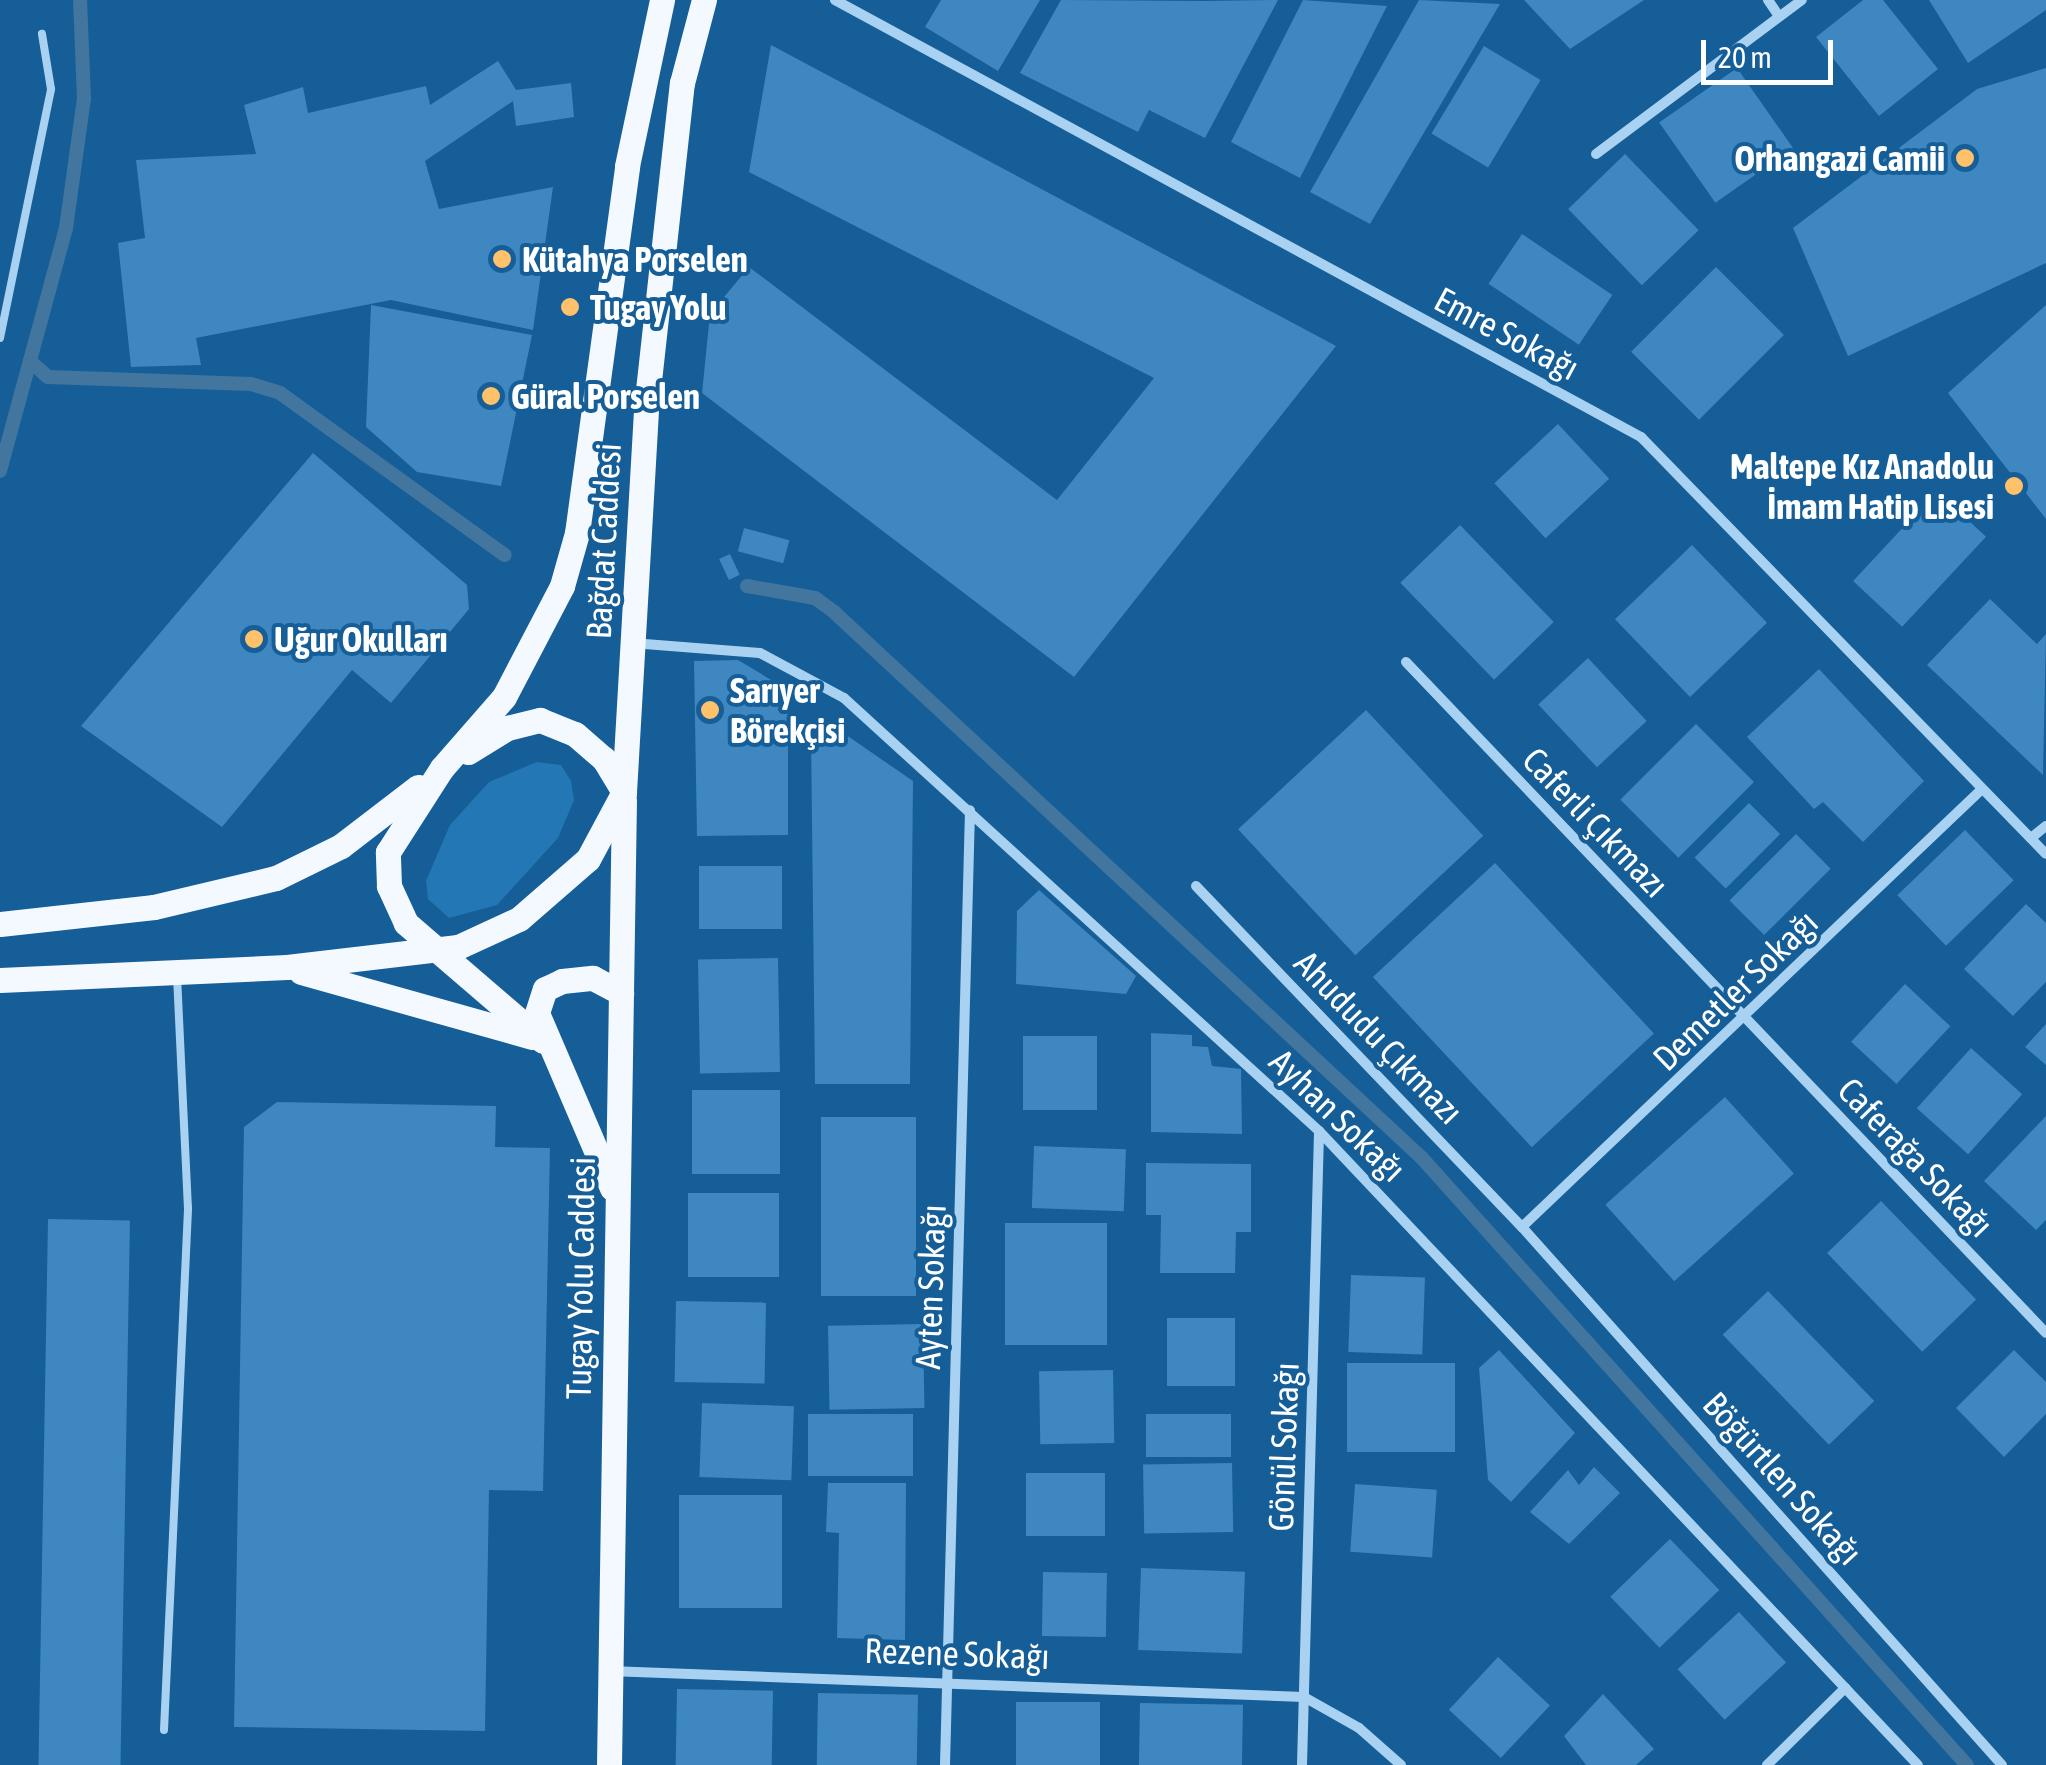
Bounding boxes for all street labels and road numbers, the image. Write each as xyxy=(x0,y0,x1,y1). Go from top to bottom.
street label: Emre Sokağı xyxy=(1428,278,1586,388)
street label: Bağdat Caddesi xyxy=(577,442,629,640)
street label: Caferli Çıkmazı xyxy=(1514,739,1678,905)
street label: Demetler Sokağı xyxy=(1644,901,1826,1079)
street label: Ahududu Çıkmazı xyxy=(1286,942,1472,1132)
street label: Ayhan Sokağı xyxy=(1261,1040,1415,1190)
street label: Caferağa Sokağı xyxy=(1830,1069,2002,1245)
street label: Tugay Yolu Caddesi xyxy=(557,1156,603,1400)
street label: Ayten Sokağı xyxy=(906,1204,954,1370)
street label: Gönül Sokağı xyxy=(1259,1362,1307,1532)
street label: Böğürtlen Sokağı xyxy=(1695,1383,1871,1573)
street label: Rezene Sokağı xyxy=(864,1629,1050,1677)

